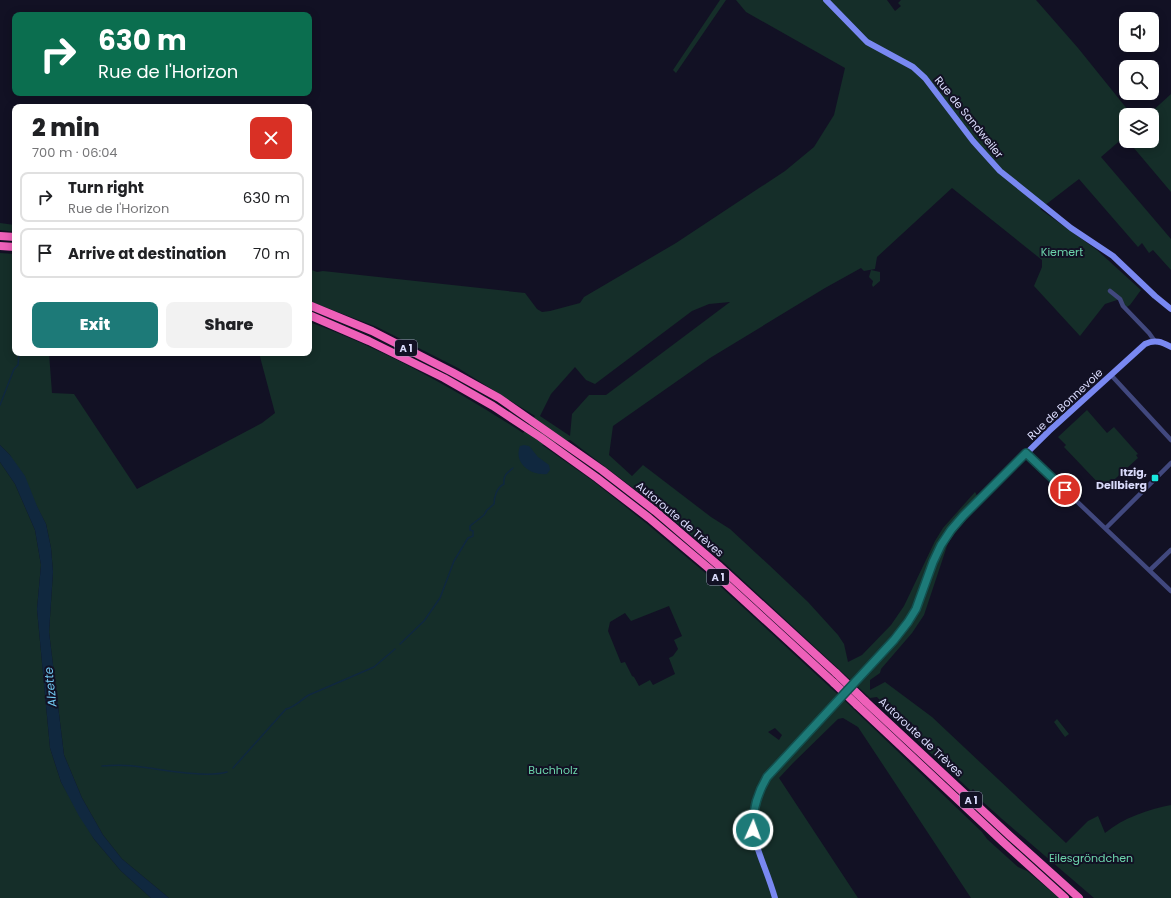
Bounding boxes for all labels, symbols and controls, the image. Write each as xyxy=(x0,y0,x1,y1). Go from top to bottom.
map controls xyxy=(1119,12,1159,148)
button: sound xyxy=(1119,12,1159,52)
text: 630 m xyxy=(98,21,187,60)
icon: right xyxy=(32,28,84,80)
text: Rue de l'Horizon xyxy=(98,59,238,84)
button: search xyxy=(1119,60,1159,100)
street label: Rue de Sandweiler xyxy=(931,73,1007,161)
button: layers xyxy=(1119,108,1159,148)
text: 2 min xyxy=(32,111,100,144)
button: close xyxy=(250,117,292,159)
text: 700 m · 06:04 xyxy=(32,143,118,162)
text: Turn right xyxy=(68,177,144,198)
icon: right xyxy=(34,186,56,208)
text: 630 m xyxy=(243,187,290,208)
text: Rue de l'Horizon xyxy=(68,199,169,218)
icon: arrive xyxy=(34,242,56,264)
text: Arrive at destination xyxy=(68,243,226,264)
text: 70 m xyxy=(253,243,290,264)
park label: Kiemert xyxy=(1041,244,1083,260)
button: Exit xyxy=(32,302,158,348)
button: Share xyxy=(166,302,292,348)
road number: A 1 xyxy=(395,340,417,356)
street label: Rue de Bonnevoie xyxy=(1024,365,1106,443)
place label: Itzig, Dellbierg xyxy=(1096,464,1147,493)
pin xyxy=(1048,473,1082,507)
marker: Itzig, Dellbierg xyxy=(1150,473,1160,483)
street label: Autoroute de Trèves xyxy=(633,477,728,561)
icon: arrive xyxy=(1054,479,1076,501)
road number: A 1 xyxy=(707,569,729,585)
water label: Alzette xyxy=(39,666,61,709)
street label: Autoroute de Trèves xyxy=(875,694,967,781)
park label: Buchholz xyxy=(528,762,578,778)
road number: A 1 xyxy=(960,792,982,808)
position arrow xyxy=(732,809,774,851)
park label: Eilesgröndchen xyxy=(1049,850,1133,866)

